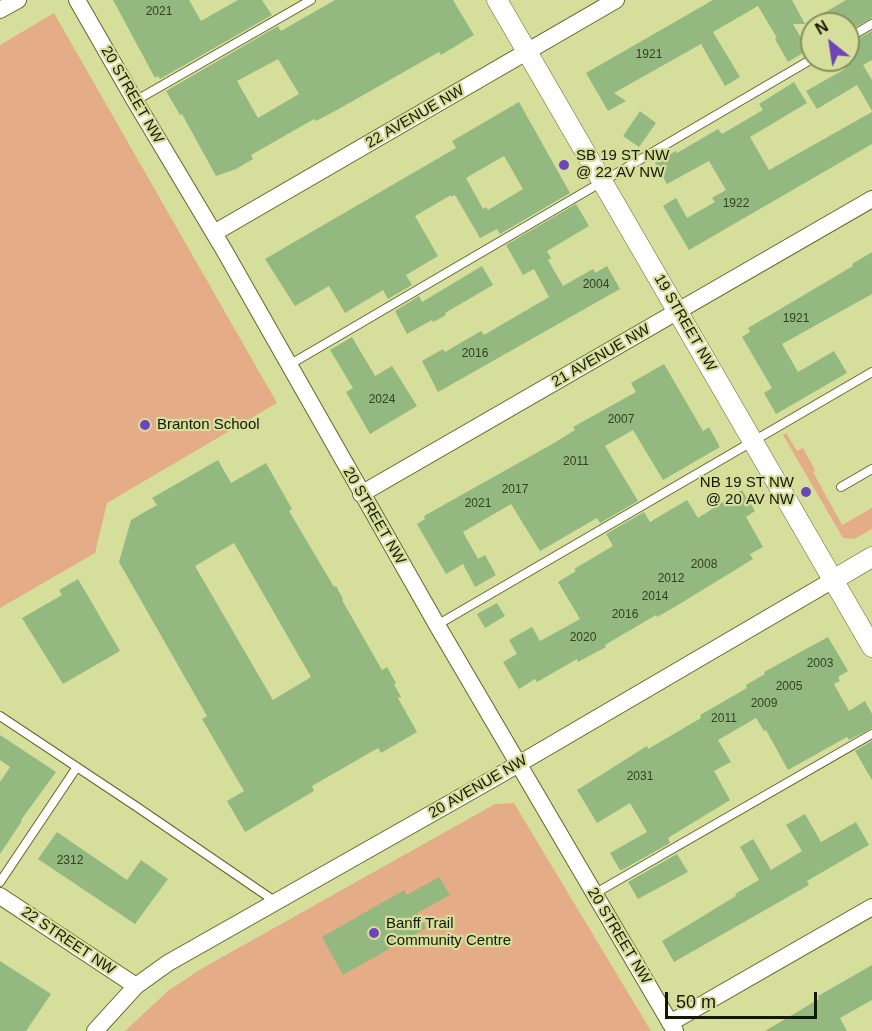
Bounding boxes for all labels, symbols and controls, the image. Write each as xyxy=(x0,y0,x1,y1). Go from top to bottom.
house number: 2021 xyxy=(146,5,172,19)
north arrow xyxy=(800,12,860,72)
text: N xyxy=(812,17,831,38)
street label: 20 STREET NW xyxy=(97,43,167,147)
house number: 1921 xyxy=(636,48,662,62)
street label: 22 AVENUE NW xyxy=(363,82,467,152)
place label: SB 19 ST NW @ 22 AV NW xyxy=(576,147,669,182)
marker: SB 19 ST NW @ 22 AV NW xyxy=(557,158,571,172)
house number: 1922 xyxy=(723,197,749,211)
street label: 19 STREET NW xyxy=(650,271,720,375)
house number: 2004 xyxy=(583,278,609,292)
house number: 1921 xyxy=(783,312,809,326)
street label: 21 AVENUE NW xyxy=(549,321,653,391)
house number: 2016 xyxy=(462,347,488,361)
house number: 2024 xyxy=(369,393,395,407)
house number: 2007 xyxy=(608,413,634,427)
place label: Branton School xyxy=(157,416,260,434)
marker: Branton School xyxy=(138,418,152,432)
house number: 2011 xyxy=(563,455,589,469)
street label: 20 STREET NW xyxy=(339,464,409,568)
place label: NB 19 ST NW @ 20 AV NW xyxy=(700,474,794,509)
house number: 2017 xyxy=(502,483,528,497)
marker: NB 19 ST NW @ 20 AV NW xyxy=(799,485,813,499)
house number: 2021 xyxy=(465,497,491,511)
house number: 2008 xyxy=(691,558,717,572)
house number: 2012 xyxy=(658,572,684,586)
house number: 2014 xyxy=(642,590,668,604)
house number: 2016 xyxy=(612,608,638,622)
house number: 2020 xyxy=(570,631,596,645)
house number: 2003 xyxy=(807,657,833,671)
house number: 2005 xyxy=(776,680,802,694)
house number: 2009 xyxy=(751,697,777,711)
house number: 2011 xyxy=(711,712,737,726)
street label: 20 AVENUE NW xyxy=(426,752,530,822)
house number: 2031 xyxy=(627,770,653,784)
house number: 2312 xyxy=(57,854,83,868)
street label: 20 STREET NW xyxy=(583,885,655,987)
street label: 22 STREET NW xyxy=(18,903,118,979)
place label: Banff Trail Community Centre xyxy=(386,915,511,950)
marker: Banff Trail Community Centre xyxy=(367,926,381,940)
scale bar xyxy=(668,980,820,1018)
text: 50 m xyxy=(676,992,716,1012)

